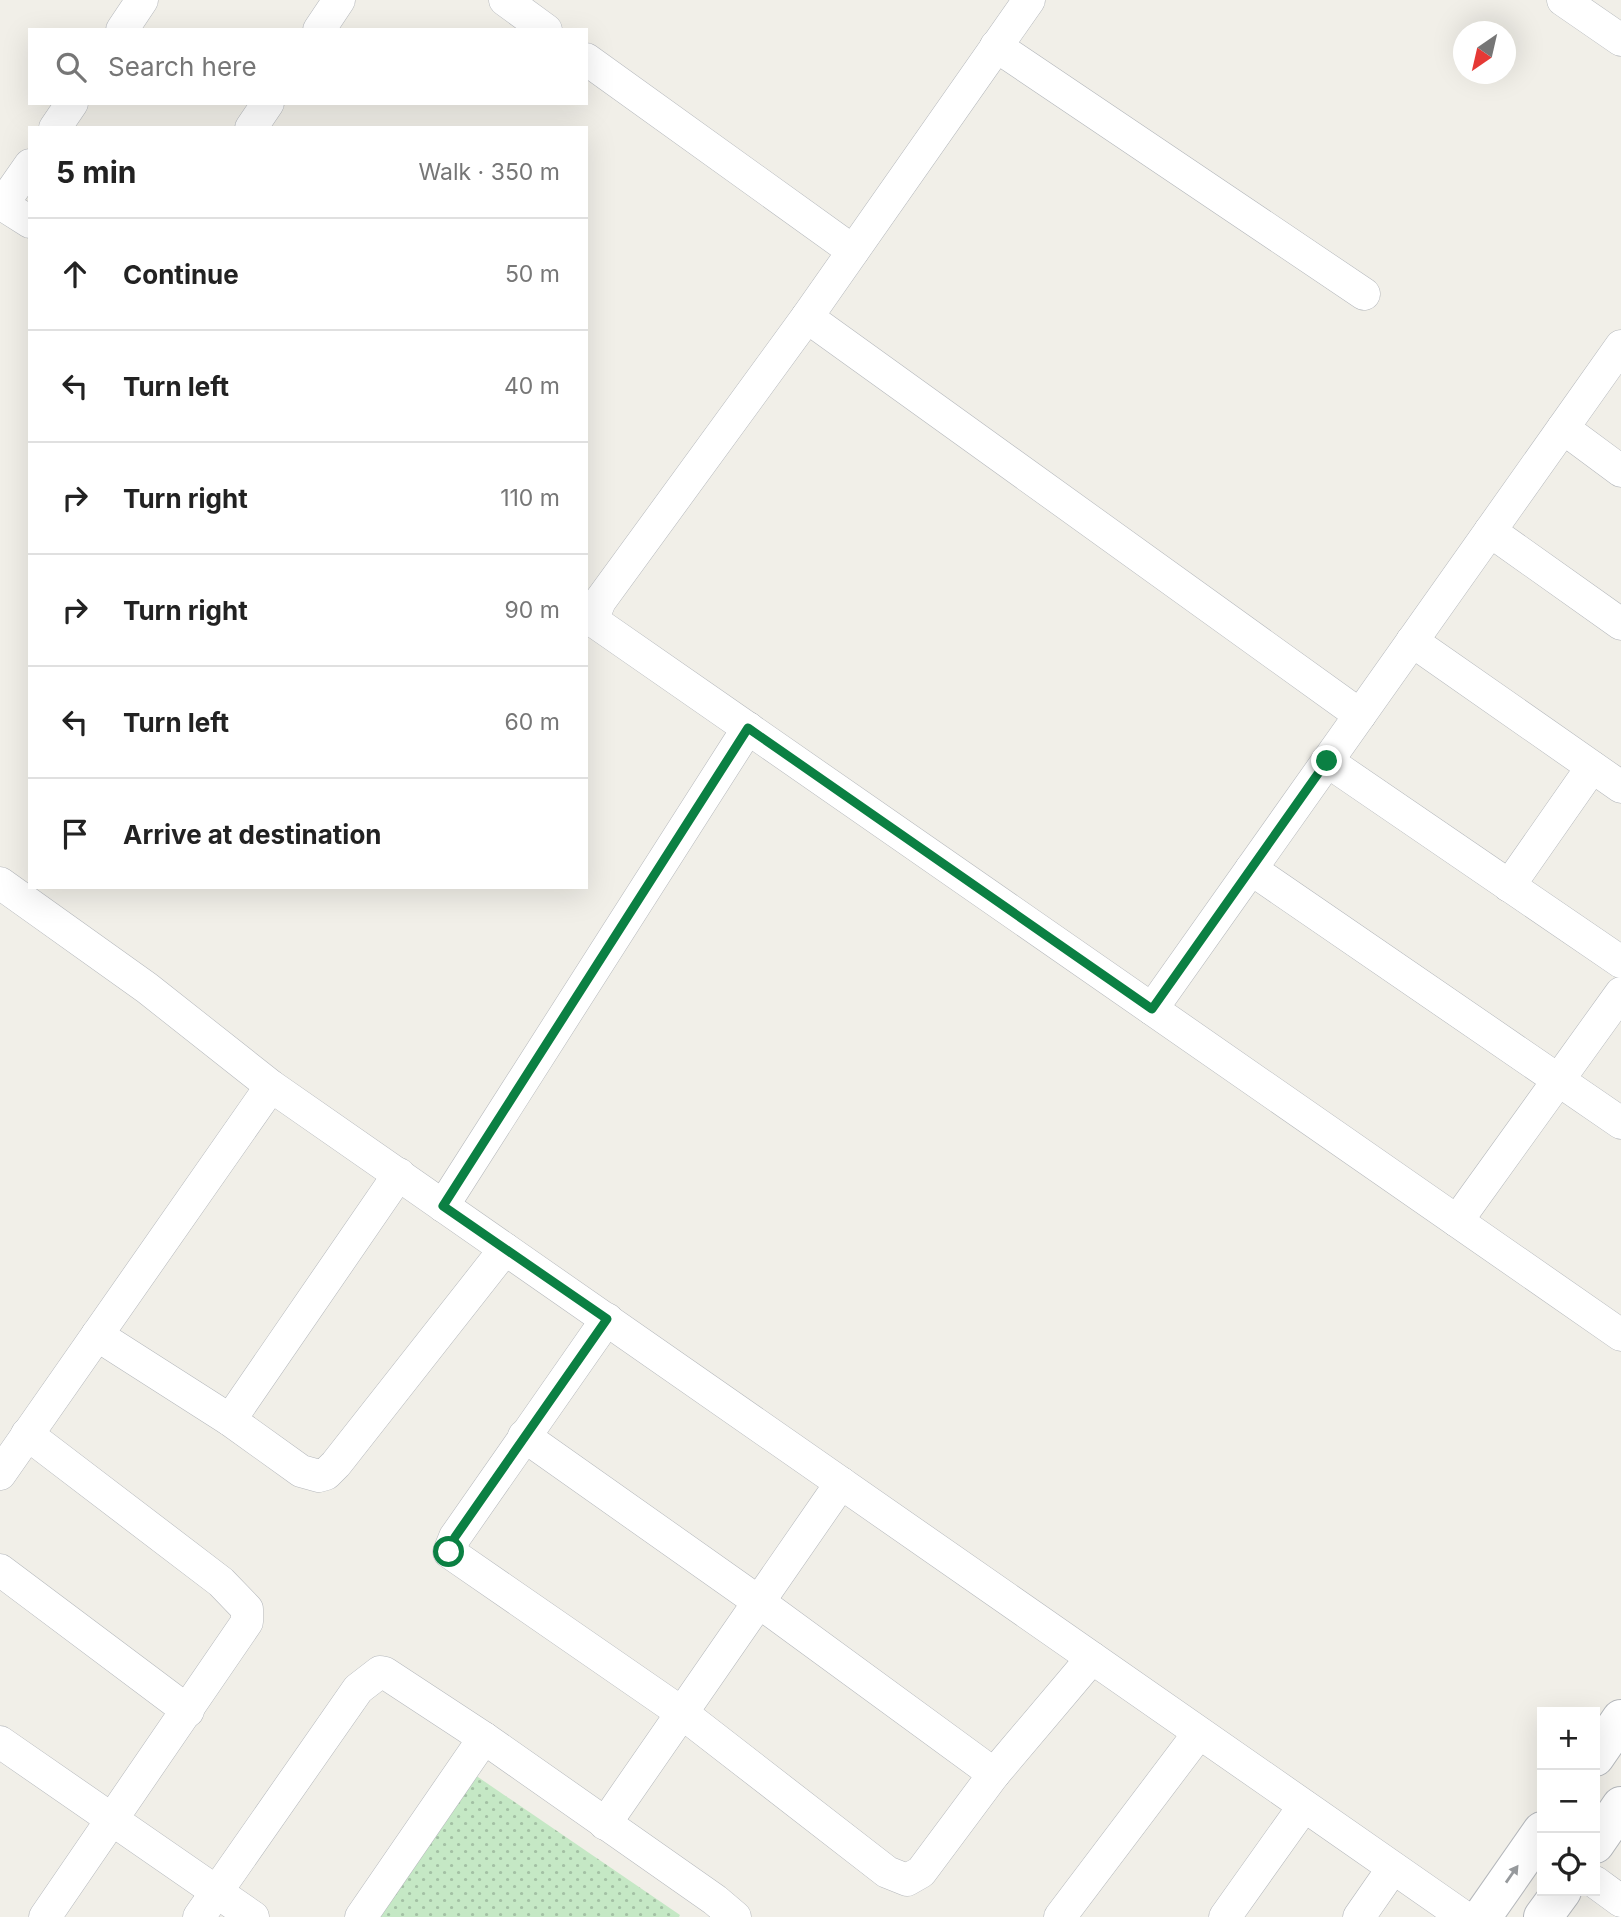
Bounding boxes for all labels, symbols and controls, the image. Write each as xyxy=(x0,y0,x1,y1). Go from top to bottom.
north arrow xyxy=(1453,21,1516,84)
search box xyxy=(28,28,588,105)
icon: search xyxy=(52,48,90,86)
text: Search here xyxy=(108,51,257,82)
text: 5 min xyxy=(56,154,136,190)
text: Walk · 350 m xyxy=(419,158,560,186)
icon: ahead xyxy=(56,255,94,293)
text: Continue xyxy=(123,259,239,290)
text: 50 m xyxy=(505,260,560,288)
icon: left xyxy=(56,367,94,405)
text: Turn left xyxy=(123,371,229,402)
text: 40 m xyxy=(504,372,560,400)
icon: right xyxy=(56,479,94,517)
text: Turn right xyxy=(123,483,248,514)
text: 110 m xyxy=(500,484,560,512)
icon: right xyxy=(56,591,94,629)
text: Turn right xyxy=(123,595,248,626)
text: 90 m xyxy=(505,596,560,624)
icon: left xyxy=(56,703,94,741)
text: Turn left xyxy=(123,707,229,738)
text: 60 m xyxy=(505,708,560,736)
route end xyxy=(1311,745,1342,776)
icon: arrive xyxy=(56,815,94,853)
text: Arrive at destination xyxy=(123,819,382,850)
route start xyxy=(433,1536,464,1567)
map controls xyxy=(1537,1707,1600,1896)
button: + xyxy=(1537,1707,1600,1770)
button: − xyxy=(1537,1770,1600,1833)
button: locate xyxy=(1537,1833,1600,1896)
one-way arrow xyxy=(1505,1865,1519,1883)

